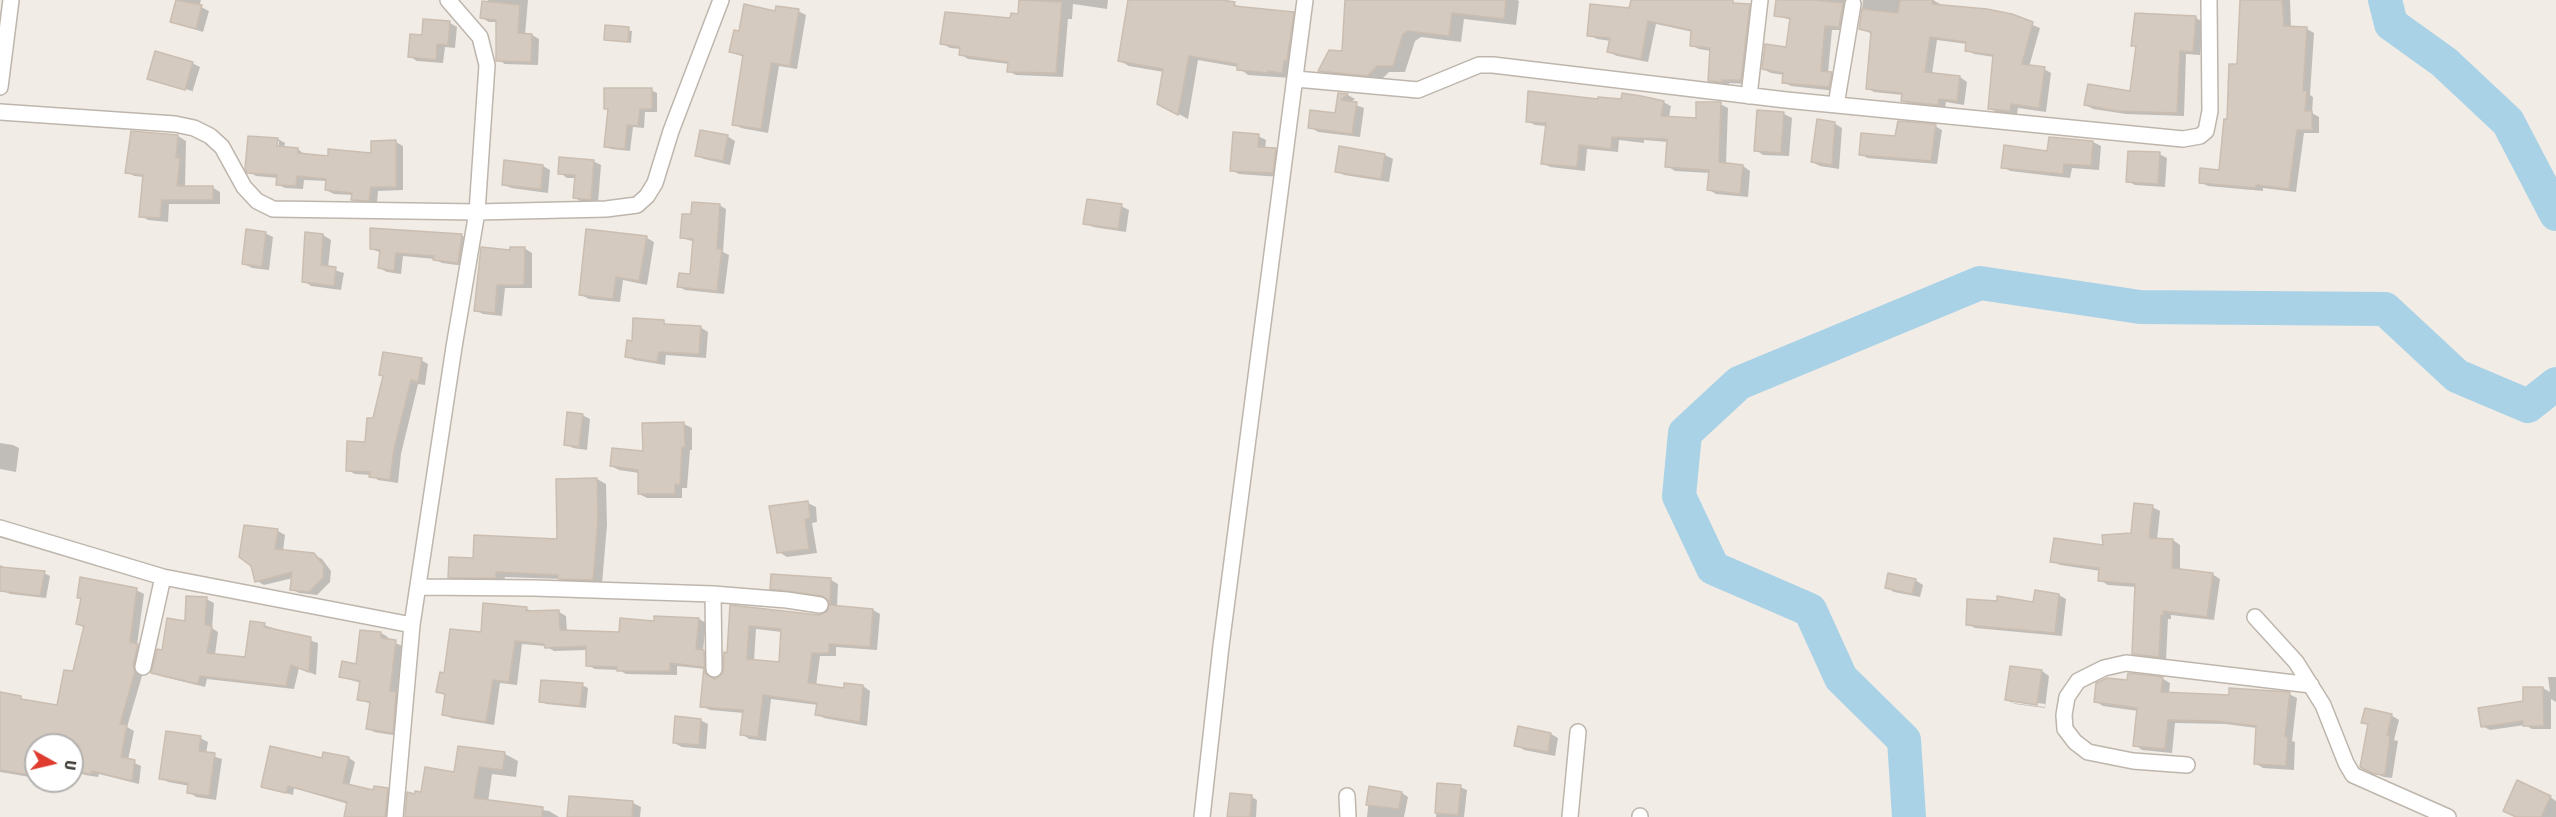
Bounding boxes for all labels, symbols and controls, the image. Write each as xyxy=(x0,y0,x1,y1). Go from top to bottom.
north arrow xyxy=(24,733,84,793)
text: U xyxy=(60,759,80,771)

